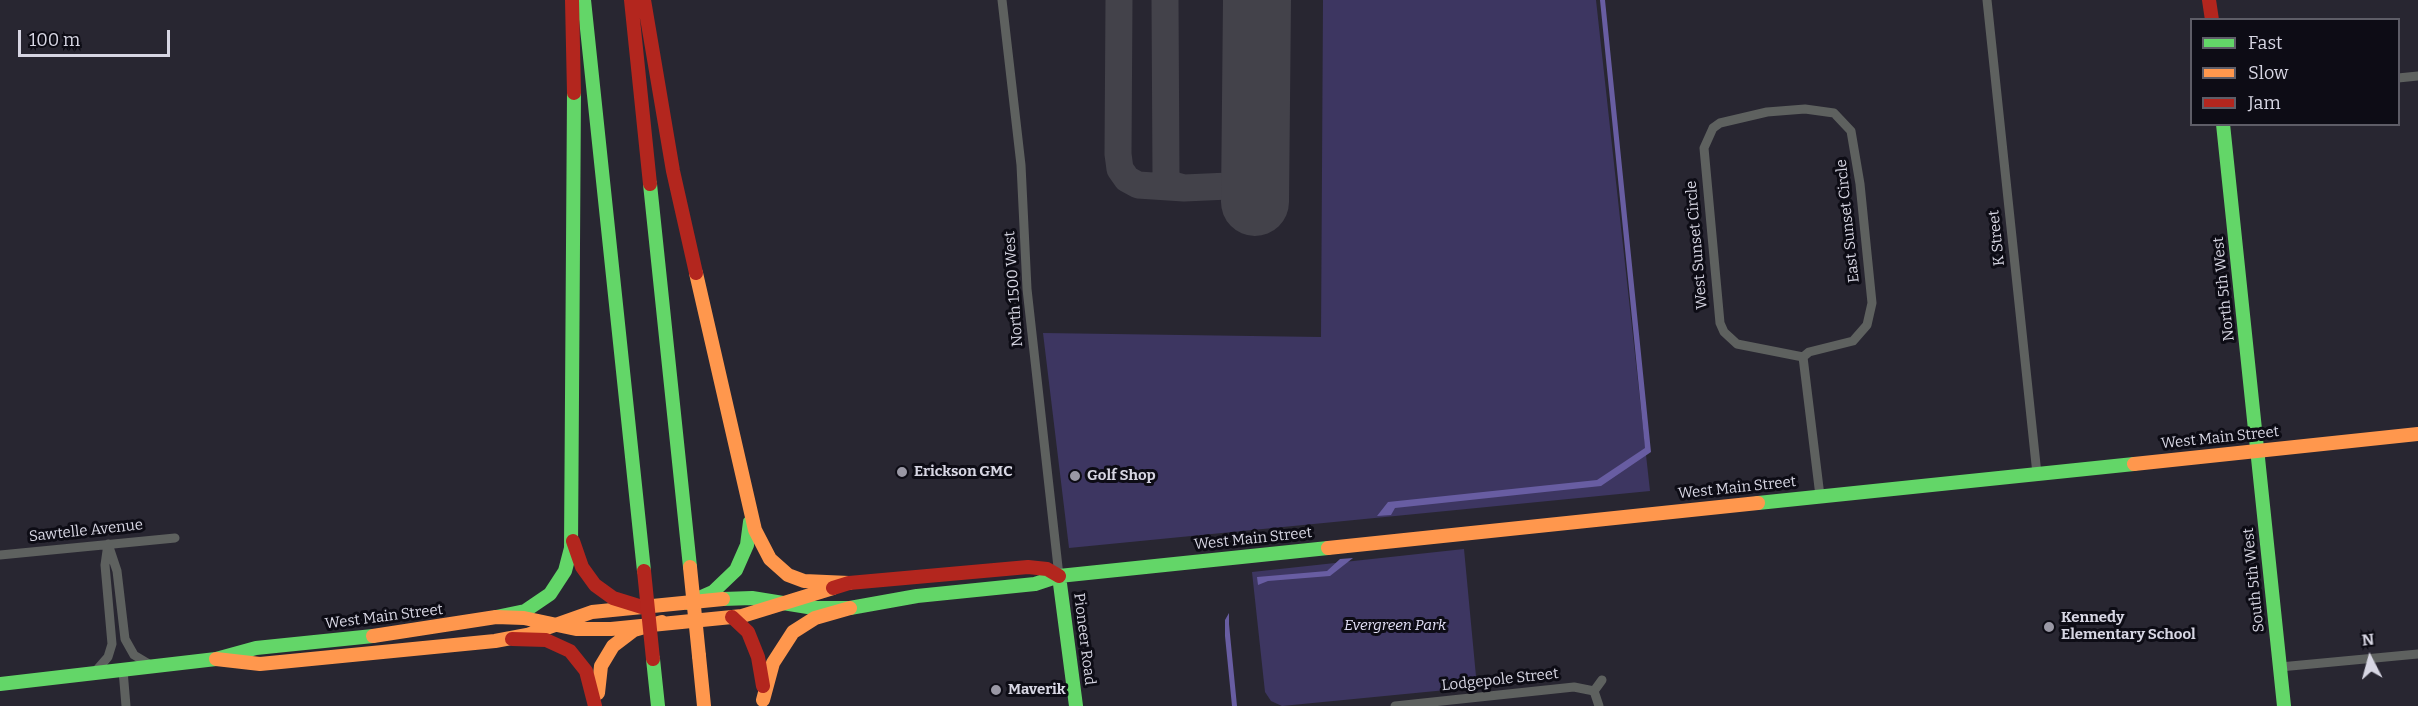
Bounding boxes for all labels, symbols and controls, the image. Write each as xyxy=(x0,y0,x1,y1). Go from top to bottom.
scale bar xyxy=(21,18,172,56)
legend xyxy=(2190,18,2400,126)
text: 100 m xyxy=(29,29,80,51)
text: Fast xyxy=(2248,32,2283,54)
text: Slow xyxy=(2248,62,2288,84)
text: Jam xyxy=(2248,92,2281,114)
street label: East Sunset Circle xyxy=(1833,158,1863,284)
street label: West Sunset Circle xyxy=(1682,180,1712,310)
street label: K Street xyxy=(1985,209,2009,267)
street label: North 1500 West xyxy=(1001,231,1027,347)
street label: North 5th West xyxy=(2210,236,2238,342)
street label: West Main Street xyxy=(2160,423,2280,453)
place label: Erickson GMC xyxy=(914,463,1013,481)
marker: Erickson GMC xyxy=(895,465,909,479)
place label: Golf Shop xyxy=(1087,467,1156,485)
marker: Golf Shop xyxy=(1068,469,1082,483)
street label: West Main Street xyxy=(1677,473,1797,503)
street label: Sawtelle Avenue xyxy=(28,516,144,546)
street label: West Main Street xyxy=(1193,524,1313,554)
street label: South 5th West xyxy=(2240,527,2268,633)
street label: Pioneer Road xyxy=(1069,592,1099,686)
street label: West Main Street xyxy=(324,601,444,633)
place label: Kennedy Elementary School xyxy=(2061,609,2196,644)
park label: Evergreen Park xyxy=(1344,617,1446,635)
marker: Kennedy Elementary School xyxy=(2042,620,2056,634)
north arrow xyxy=(2340,628,2400,688)
text: N xyxy=(2361,630,2375,650)
street label: Lodgepole Street xyxy=(1441,665,1559,695)
place label: Maverik xyxy=(1008,681,1066,699)
marker: Maverik xyxy=(989,683,1003,697)

